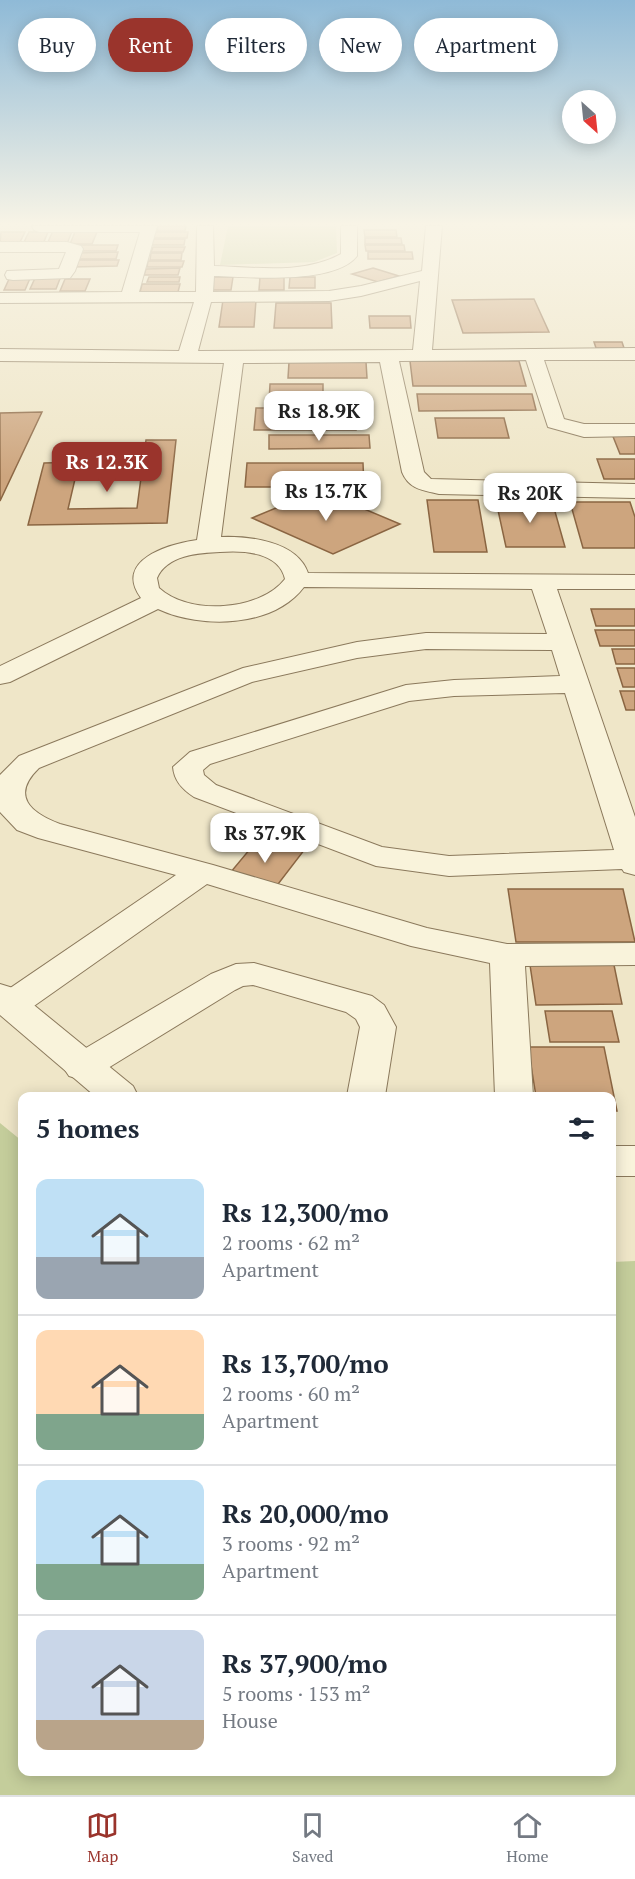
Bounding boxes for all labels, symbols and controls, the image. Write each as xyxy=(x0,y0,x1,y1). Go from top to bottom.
chip: Buy xyxy=(18,18,96,72)
chip: Rent xyxy=(108,18,193,72)
chip: Filters xyxy=(205,18,307,72)
chip: New xyxy=(319,18,402,72)
chip: Apartment xyxy=(414,18,558,72)
north arrow xyxy=(562,90,616,144)
map controls xyxy=(562,90,616,144)
pin: Rs 18.9K xyxy=(257,391,381,442)
text: Rs 18.9K xyxy=(278,397,360,424)
pin: Rs 12.3K xyxy=(45,442,169,493)
text: Rs 12.3K xyxy=(66,448,148,475)
pin: Rs 13.7K xyxy=(264,471,388,522)
pin: Rs 20K xyxy=(481,473,579,524)
text: Rs 13.7K xyxy=(285,477,367,504)
text: Rs 20K xyxy=(497,479,563,506)
pin: Rs 37.9K xyxy=(203,813,327,864)
text: Rs 37.9K xyxy=(224,819,306,846)
text: 5 homes xyxy=(36,1111,140,1145)
icon: filters xyxy=(565,1112,598,1145)
text: Rs 12,300/mo xyxy=(222,1195,389,1229)
icon: home xyxy=(84,1203,156,1275)
text: 2 rooms · 62 m² xyxy=(222,1229,360,1256)
text: Apartment xyxy=(222,1256,319,1283)
text: Rs 13,700/mo xyxy=(222,1346,389,1380)
icon: home xyxy=(84,1354,156,1426)
text: 2 rooms · 60 m² xyxy=(222,1380,360,1407)
text: Apartment xyxy=(222,1407,319,1434)
text: Rs 20,000/mo xyxy=(222,1496,389,1530)
icon: home xyxy=(84,1504,156,1576)
text: 3 rooms · 92 m² xyxy=(222,1530,360,1557)
text: Apartment xyxy=(222,1557,319,1584)
text: Rs 37,900/mo xyxy=(222,1646,387,1680)
icon: home xyxy=(84,1654,156,1726)
text: 5 rooms · 153 m² xyxy=(222,1680,370,1707)
text: House xyxy=(222,1707,278,1734)
tab: Map xyxy=(86,1809,119,1867)
tab: Saved xyxy=(292,1809,334,1867)
tab: Home xyxy=(506,1809,549,1867)

